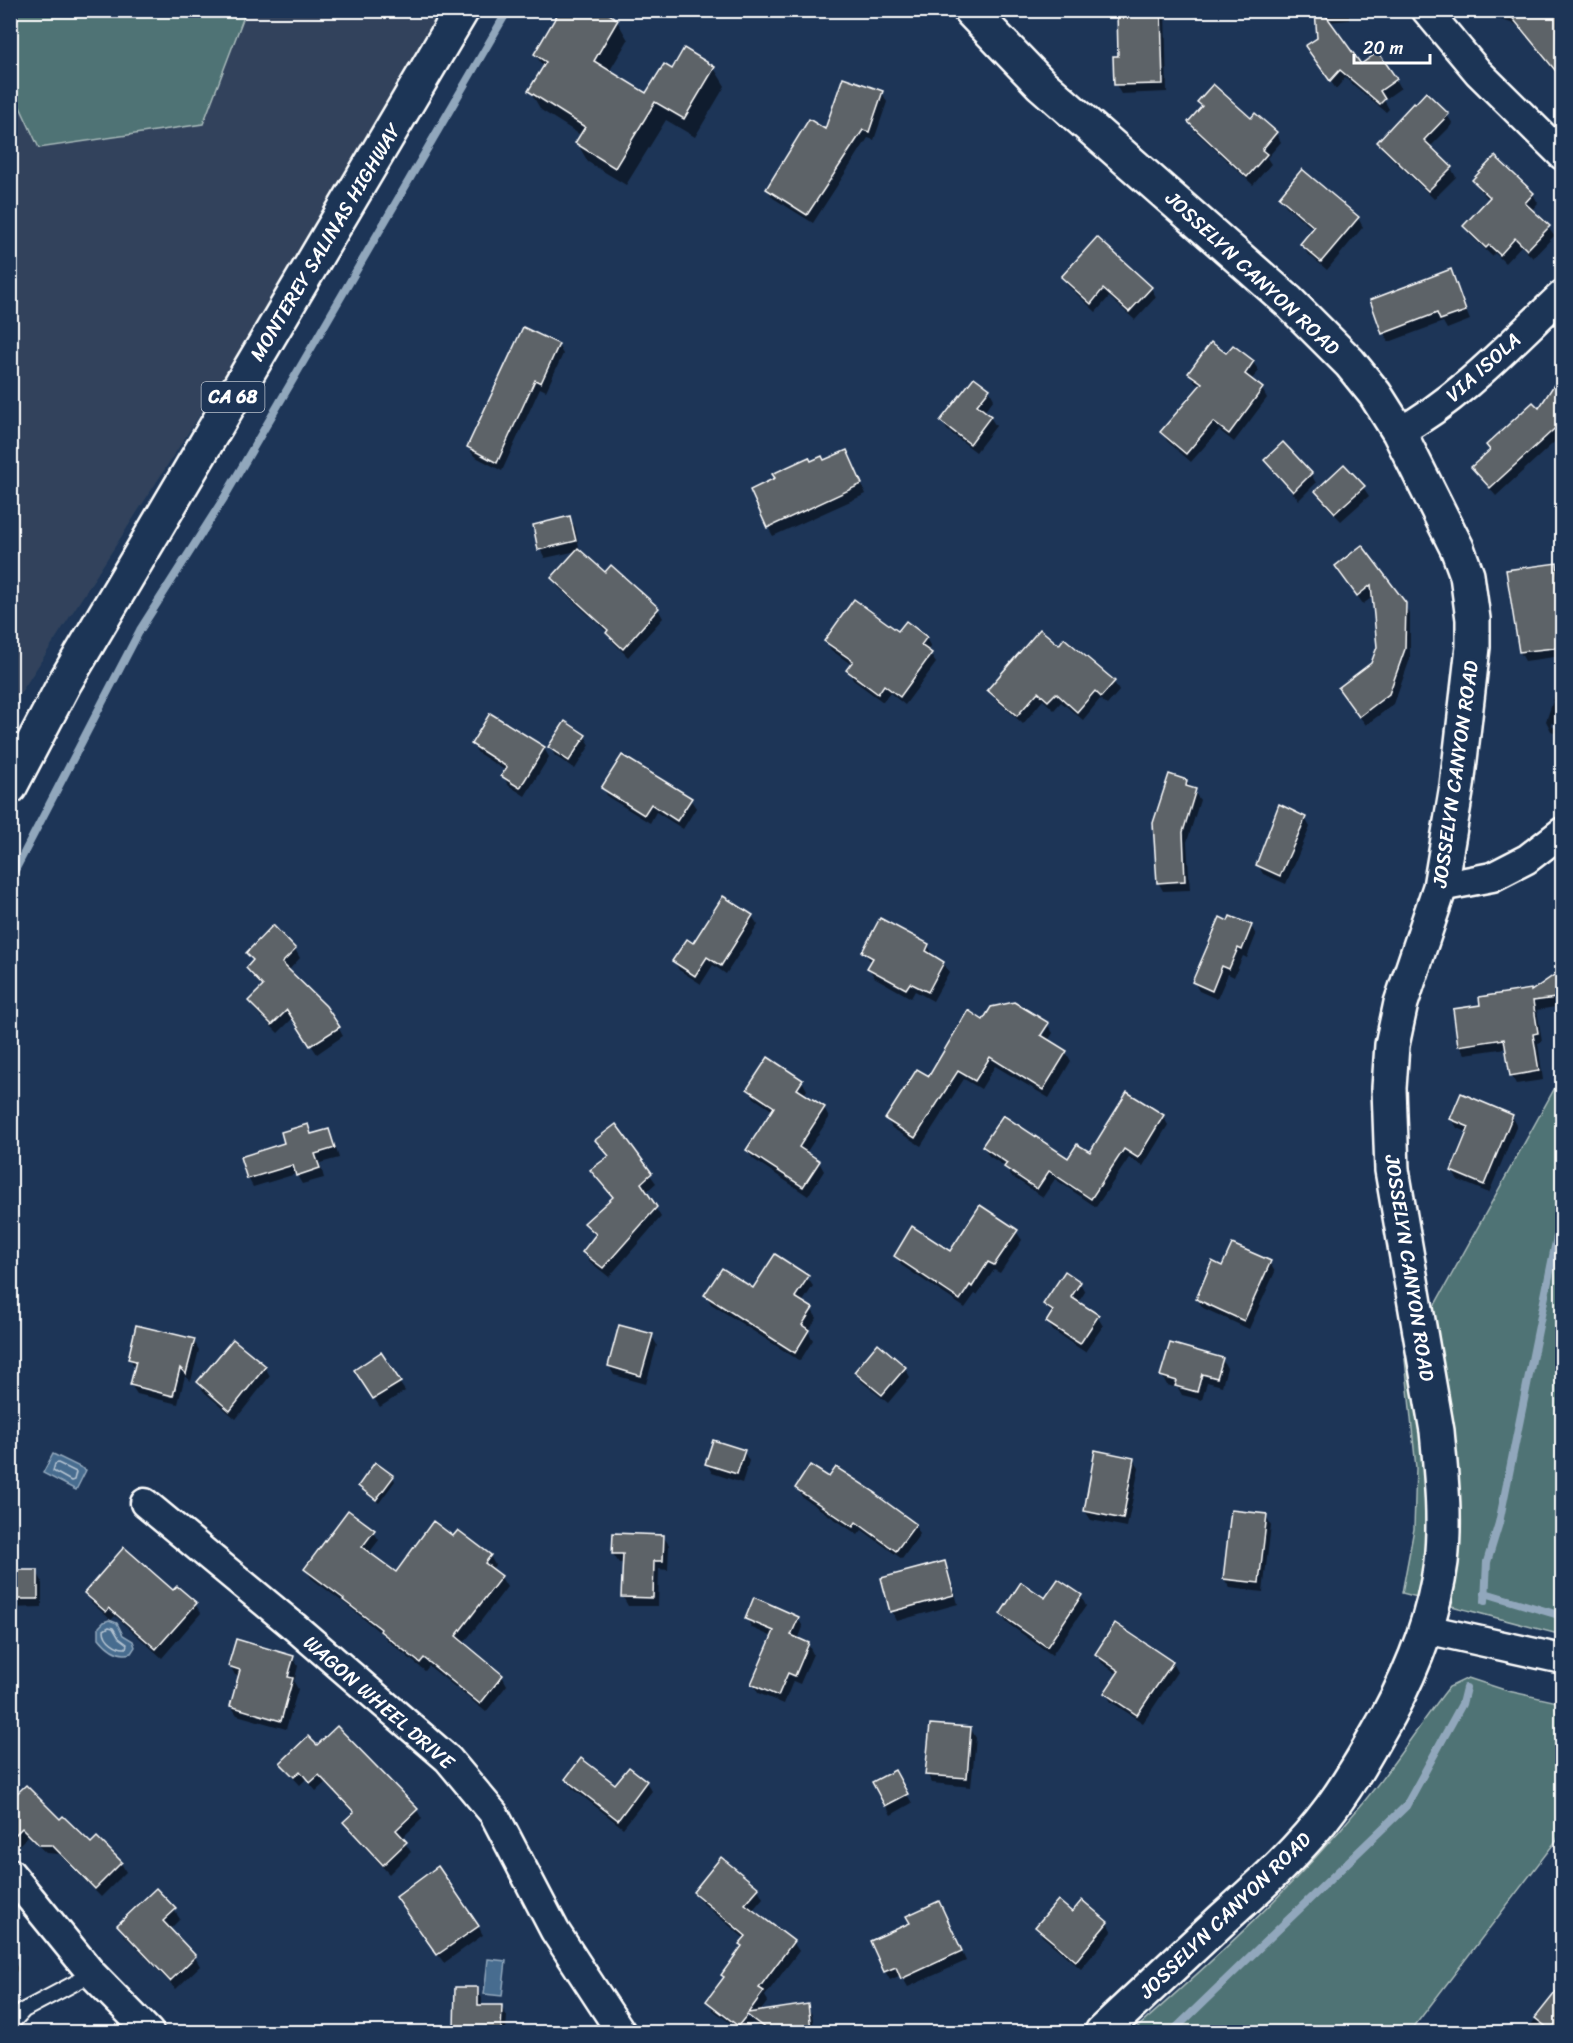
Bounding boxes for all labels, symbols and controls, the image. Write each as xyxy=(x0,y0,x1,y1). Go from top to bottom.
scale bar xyxy=(1354,27,1430,65)
text: 20 m xyxy=(1363,32,1403,64)
street label: MONTEREY SALINAS HIGHWAY xyxy=(240,116,411,368)
street label: JOSSELYN CANYON ROAD xyxy=(1156,182,1348,364)
street label: VIA ISOLA xyxy=(1437,324,1529,411)
road number: CA 68 xyxy=(202,382,264,412)
street label: JOSSELYN CANYON ROAD xyxy=(1422,658,1489,891)
street label: JOSSELYN CANYON ROAD xyxy=(1374,1151,1445,1384)
street label: WAGON WHEEL DRIVE xyxy=(295,1626,464,1780)
street label: JOSSELYN CANYON ROAD xyxy=(1130,1823,1320,2008)

